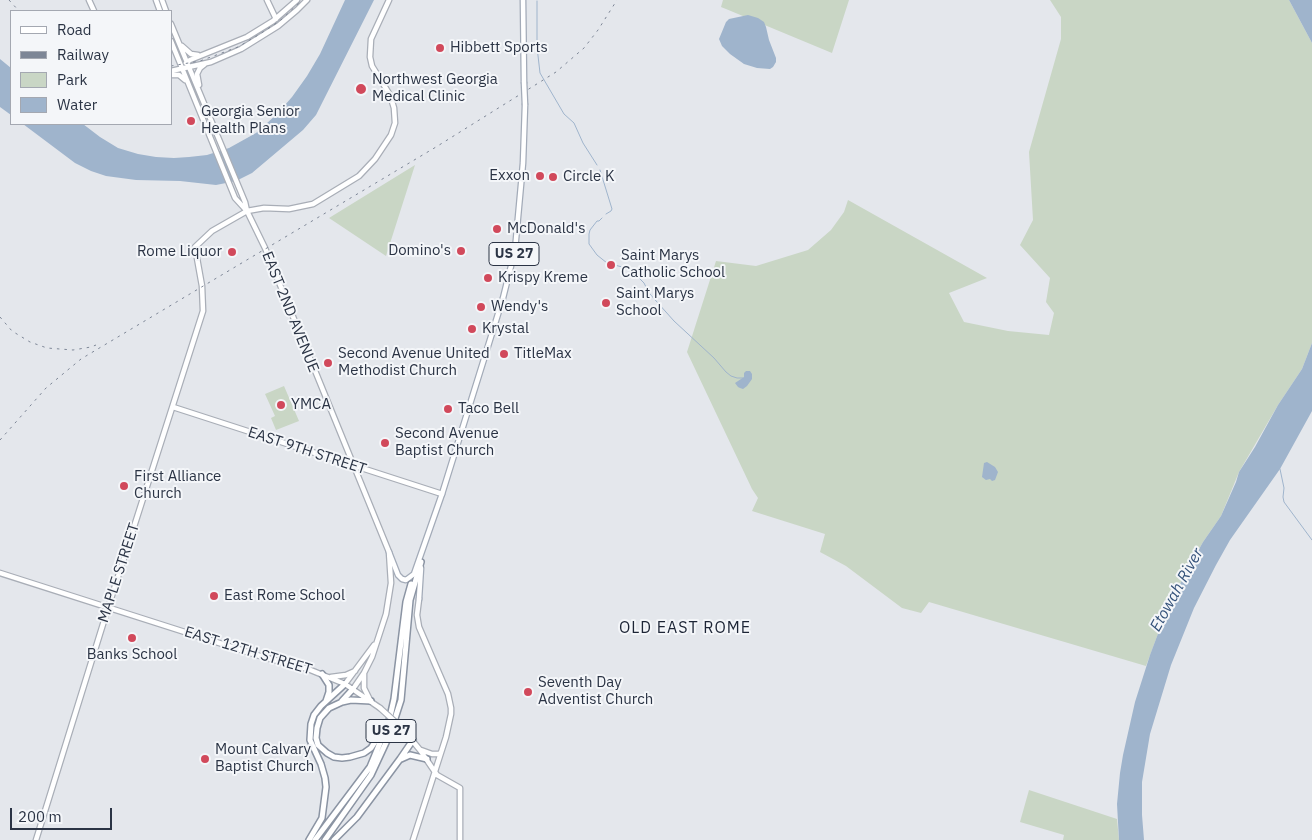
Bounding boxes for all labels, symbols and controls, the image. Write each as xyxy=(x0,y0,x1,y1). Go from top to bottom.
legend xyxy=(10,10,172,125)
text: Road xyxy=(57,20,92,39)
place label: Hibbett Sports xyxy=(450,39,548,57)
marker: Hibbett Sports xyxy=(434,42,446,54)
text: Railway xyxy=(57,45,109,64)
text: Park xyxy=(57,70,87,89)
place label: Northwest Georgia Medical Clinic xyxy=(372,71,498,106)
marker: Northwest Georgia Medical Clinic xyxy=(354,82,368,96)
text: Water xyxy=(57,95,97,114)
place label: Georgia Senior Health Plans xyxy=(201,103,300,138)
marker: Georgia Senior Health Plans xyxy=(185,115,197,127)
place label: Exxon xyxy=(489,167,530,185)
place label: Circle K xyxy=(563,168,614,186)
marker: Exxon xyxy=(534,170,546,182)
marker: Circle K xyxy=(547,171,559,183)
place label: McDonald's xyxy=(507,220,585,238)
marker: McDonald's xyxy=(491,223,503,235)
place label: Domino's xyxy=(388,242,451,260)
road number: US 27 xyxy=(489,242,539,266)
place label: Rome Liquor xyxy=(137,243,222,261)
marker: Domino's xyxy=(455,245,467,257)
marker: Rome Liquor xyxy=(226,246,238,258)
place label: Saint Marys Catholic School xyxy=(621,247,725,282)
street label: EAST 2ND AVENUE xyxy=(258,249,322,375)
marker: Saint Marys Catholic School xyxy=(605,259,617,271)
place label: Krispy Kreme xyxy=(498,269,588,287)
marker: Krispy Kreme xyxy=(482,272,494,284)
place label: Saint Marys School xyxy=(616,285,694,320)
marker: Saint Marys School xyxy=(600,297,612,309)
place label: Wendy's xyxy=(491,298,548,316)
marker: Wendy's xyxy=(475,301,487,313)
place label: Krystal xyxy=(482,320,529,338)
marker: Krystal xyxy=(466,323,478,335)
place label: Second Avenue United Methodist Church xyxy=(338,345,490,380)
place label: TitleMax xyxy=(514,345,572,363)
marker: TitleMax xyxy=(498,348,510,360)
marker: Second Avenue United Methodist Church xyxy=(322,357,334,369)
place label: YMCA xyxy=(291,396,331,414)
marker: YMCA xyxy=(275,399,287,411)
place label: Taco Bell xyxy=(458,400,519,418)
marker: Taco Bell xyxy=(442,403,454,415)
street label: EAST 9TH STREET xyxy=(245,423,369,479)
place label: Second Avenue Baptist Church xyxy=(395,425,499,460)
marker: Second Avenue Baptist Church xyxy=(379,437,391,449)
place label: First Alliance Church xyxy=(134,468,221,503)
marker: First Alliance Church xyxy=(118,480,130,492)
street label: MAPLE STREET xyxy=(94,521,144,625)
water label: Etowah River xyxy=(1146,545,1208,635)
place label: East Rome School xyxy=(224,587,345,605)
marker: East Rome School xyxy=(208,590,220,602)
district label: OLD EAST ROME xyxy=(617,618,753,638)
street label: EAST 12TH STREET xyxy=(182,623,314,679)
marker: Banks School xyxy=(126,632,138,644)
place label: Banks School xyxy=(87,646,177,664)
place label: Seventh Day Adventist Church xyxy=(538,674,653,709)
marker: Seventh Day Adventist Church xyxy=(522,686,534,698)
road number: US 27 xyxy=(366,719,416,742)
place label: Mount Calvary Baptist Church xyxy=(215,741,314,776)
marker: Mount Calvary Baptist Church xyxy=(199,753,211,765)
scale bar xyxy=(12,798,115,830)
text: 200 m xyxy=(18,807,62,826)

